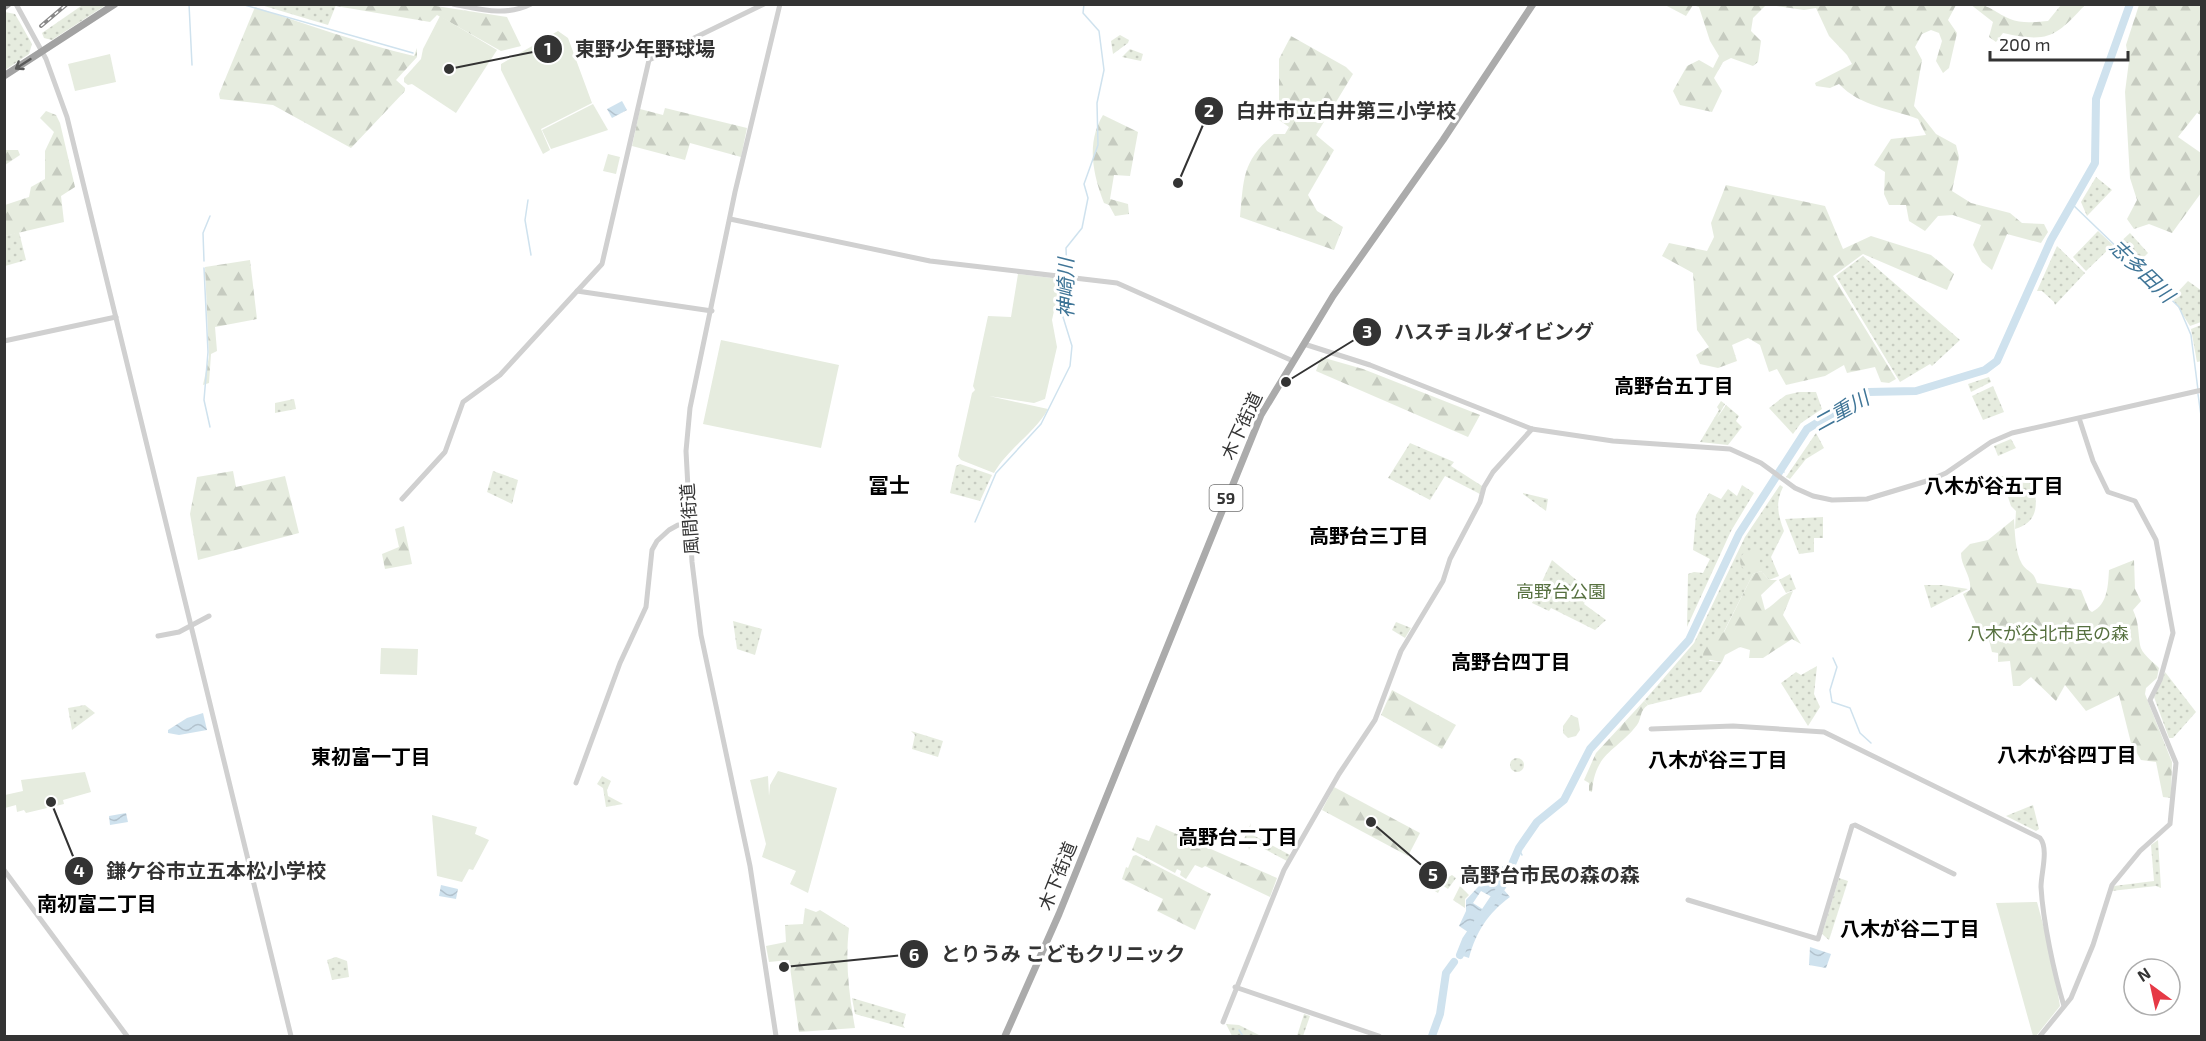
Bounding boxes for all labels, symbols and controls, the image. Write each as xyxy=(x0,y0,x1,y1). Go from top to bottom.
scale bar xyxy=(1990,24,2128,62)
callout: 東野少年野球場 xyxy=(533,30,727,68)
text: 200 m xyxy=(1999,33,2051,55)
text: 東野少年野球場 xyxy=(575,36,715,60)
text: 1 xyxy=(544,37,552,59)
one-way arrow xyxy=(15,57,32,70)
callout: 白井市立白井第三小学校 xyxy=(1194,92,1468,130)
text: 白井市立白井第三小学校 xyxy=(1236,98,1456,122)
text: 2 xyxy=(1204,99,1214,121)
water label: 志多田川 xyxy=(2106,234,2181,308)
water label: 神崎川 xyxy=(1053,256,1077,318)
callout: ハスチョルダイビング xyxy=(1352,313,1606,351)
text: ハスチョルダイビング xyxy=(1394,319,1594,343)
text: 3 xyxy=(1362,320,1372,342)
district label: 高野台五丁目 xyxy=(1614,373,1734,397)
water label: 二重川 xyxy=(1808,384,1874,435)
street label: 木下街道 xyxy=(1216,388,1266,463)
district label: 冨士 xyxy=(868,472,910,497)
district label: 八木が谷五丁目 xyxy=(1924,473,2064,497)
street label: 風間街道 xyxy=(676,482,702,556)
road number: 59 xyxy=(1210,485,1242,511)
district label: 高野台三丁目 xyxy=(1309,523,1429,547)
park label: 高野台公園 xyxy=(1516,580,1606,602)
park label: 八木が谷北市民の森 xyxy=(1967,622,2129,644)
district label: 高野台四丁目 xyxy=(1451,649,1571,673)
district label: 八木が谷四丁目 xyxy=(1997,742,2137,766)
district label: 東初富一丁目 xyxy=(311,744,431,768)
district label: 八木が谷三丁目 xyxy=(1648,747,1788,771)
district label: 高野台二丁目 xyxy=(1178,824,1298,848)
street label: 木下街道 xyxy=(1033,838,1081,913)
callout: 鎌ケ谷市立五本松小学校 xyxy=(64,852,338,890)
callout: 高野台市民の森の森 xyxy=(1418,856,1652,894)
text: 鎌ケ谷市立五本松小学校 xyxy=(106,858,326,882)
text: 4 xyxy=(73,859,85,881)
text: 高野台市民の森の森 xyxy=(1460,862,1640,886)
text: 5 xyxy=(1428,863,1438,885)
district label: 南初富二丁目 xyxy=(37,891,157,915)
district label: 八木が谷二丁目 xyxy=(1840,916,1980,940)
callout: とりうみ こどもクリニック xyxy=(899,935,1197,973)
text: とりうみ こどもクリニック xyxy=(941,941,1185,965)
text: 6 xyxy=(909,943,919,965)
north arrow xyxy=(2122,957,2182,1017)
text: N xyxy=(2134,963,2154,985)

